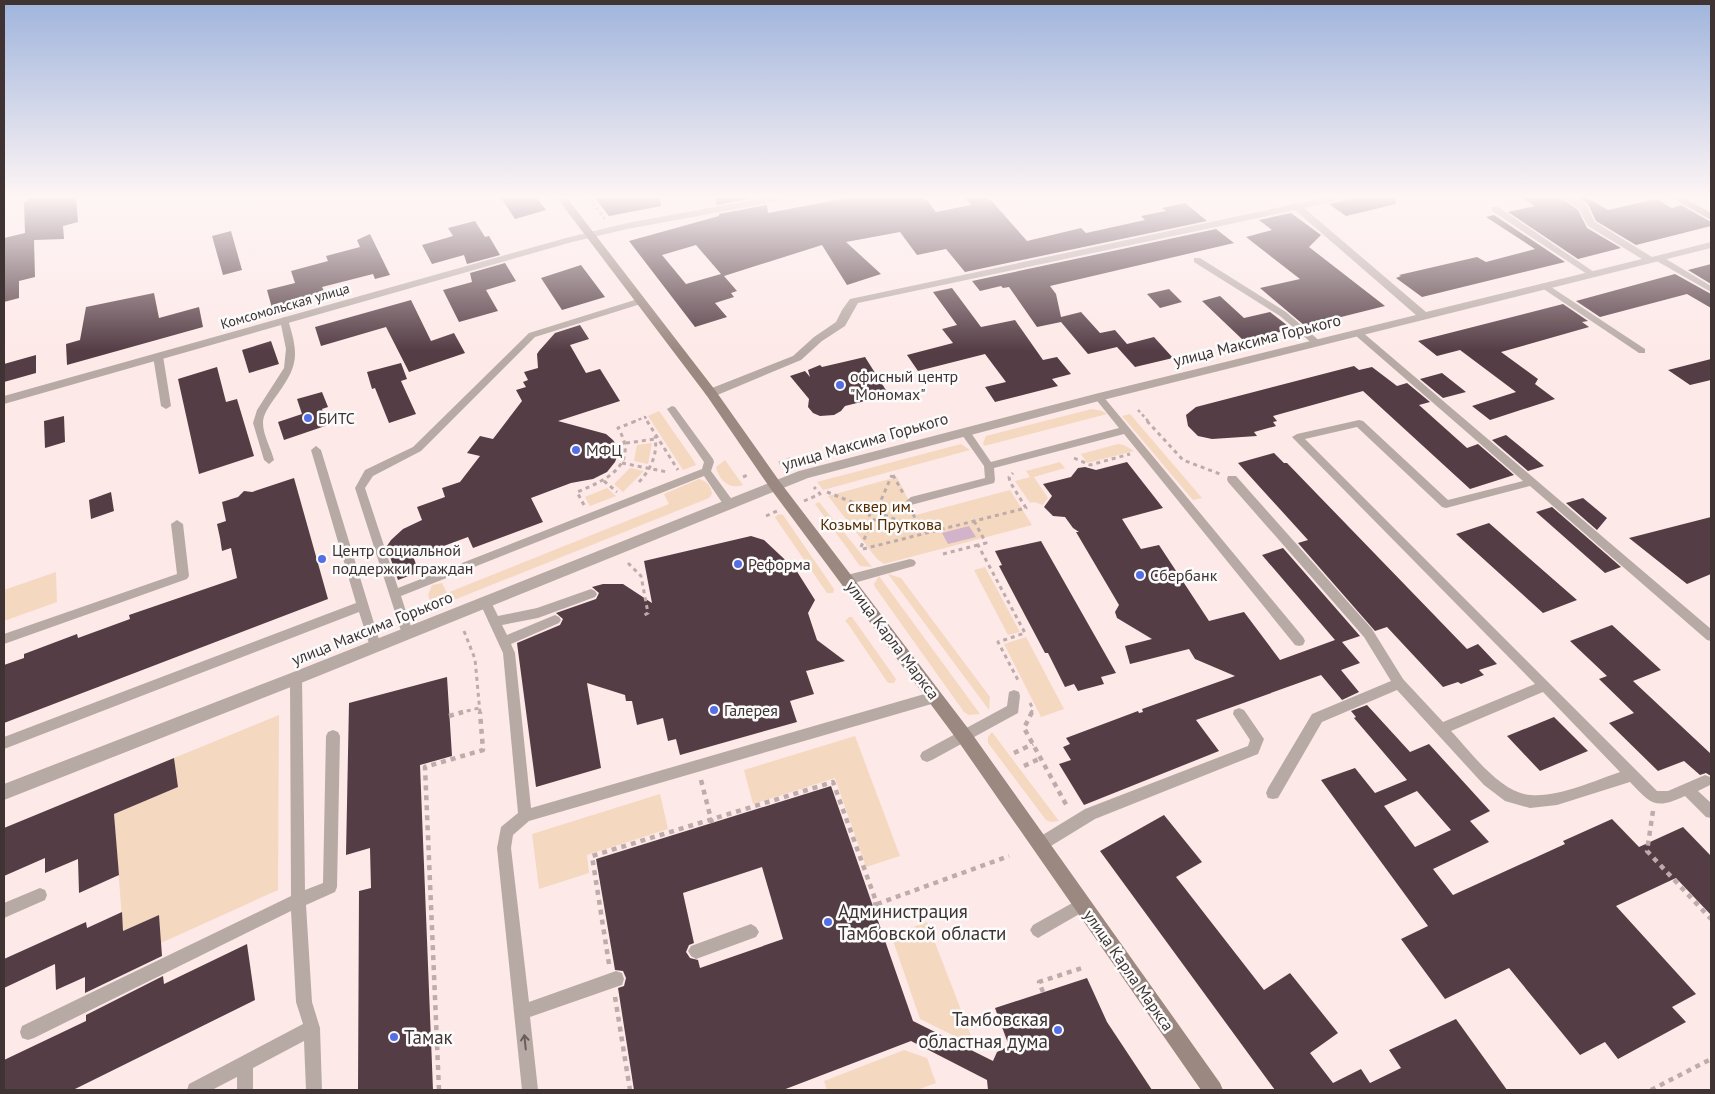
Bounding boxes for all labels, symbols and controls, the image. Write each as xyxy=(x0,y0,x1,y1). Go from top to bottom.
street label: Комсомольская улица xyxy=(218,279,352,333)
street label: улица Максима Горького xyxy=(1171,310,1343,370)
place label: офисный центр "Мономах" xyxy=(850,366,958,404)
marker: офисный центр "Мономах" xyxy=(834,379,846,391)
place label: БИТС xyxy=(318,408,355,428)
street label: улица Максима Горького xyxy=(780,408,950,474)
marker: БИТС xyxy=(302,412,314,424)
place label: МФЦ xyxy=(586,440,622,460)
marker: МФЦ xyxy=(570,444,582,456)
park label: сквер им. Козьмы Пруткова xyxy=(820,496,942,534)
place label: Центр социальной поддержки граждан xyxy=(332,540,473,578)
marker: Центр социальной поддержки граждан xyxy=(316,553,328,565)
place label: Реформа xyxy=(748,554,811,574)
marker: Реформа xyxy=(732,558,744,570)
place label: Сбербанк xyxy=(1150,565,1218,585)
marker: Сбербанк xyxy=(1134,569,1146,581)
street label: улица Карла Маркса xyxy=(842,577,944,703)
street label: улица Максима Горького xyxy=(289,587,455,669)
place label: Галерея xyxy=(724,700,778,720)
marker: Галерея xyxy=(708,704,720,716)
place label: Администрация Тамбовской области xyxy=(838,899,1007,945)
street label: улица Карла Маркса xyxy=(1080,906,1178,1034)
marker: Администрация Тамбовской области xyxy=(822,916,834,928)
place label: Тамбовская областная дума xyxy=(918,1007,1048,1053)
marker: Тамбовская областная дума xyxy=(1052,1024,1064,1036)
place label: Тамак xyxy=(404,1025,453,1049)
marker: Тамак xyxy=(388,1031,400,1043)
one-way arrow xyxy=(520,1034,530,1050)

